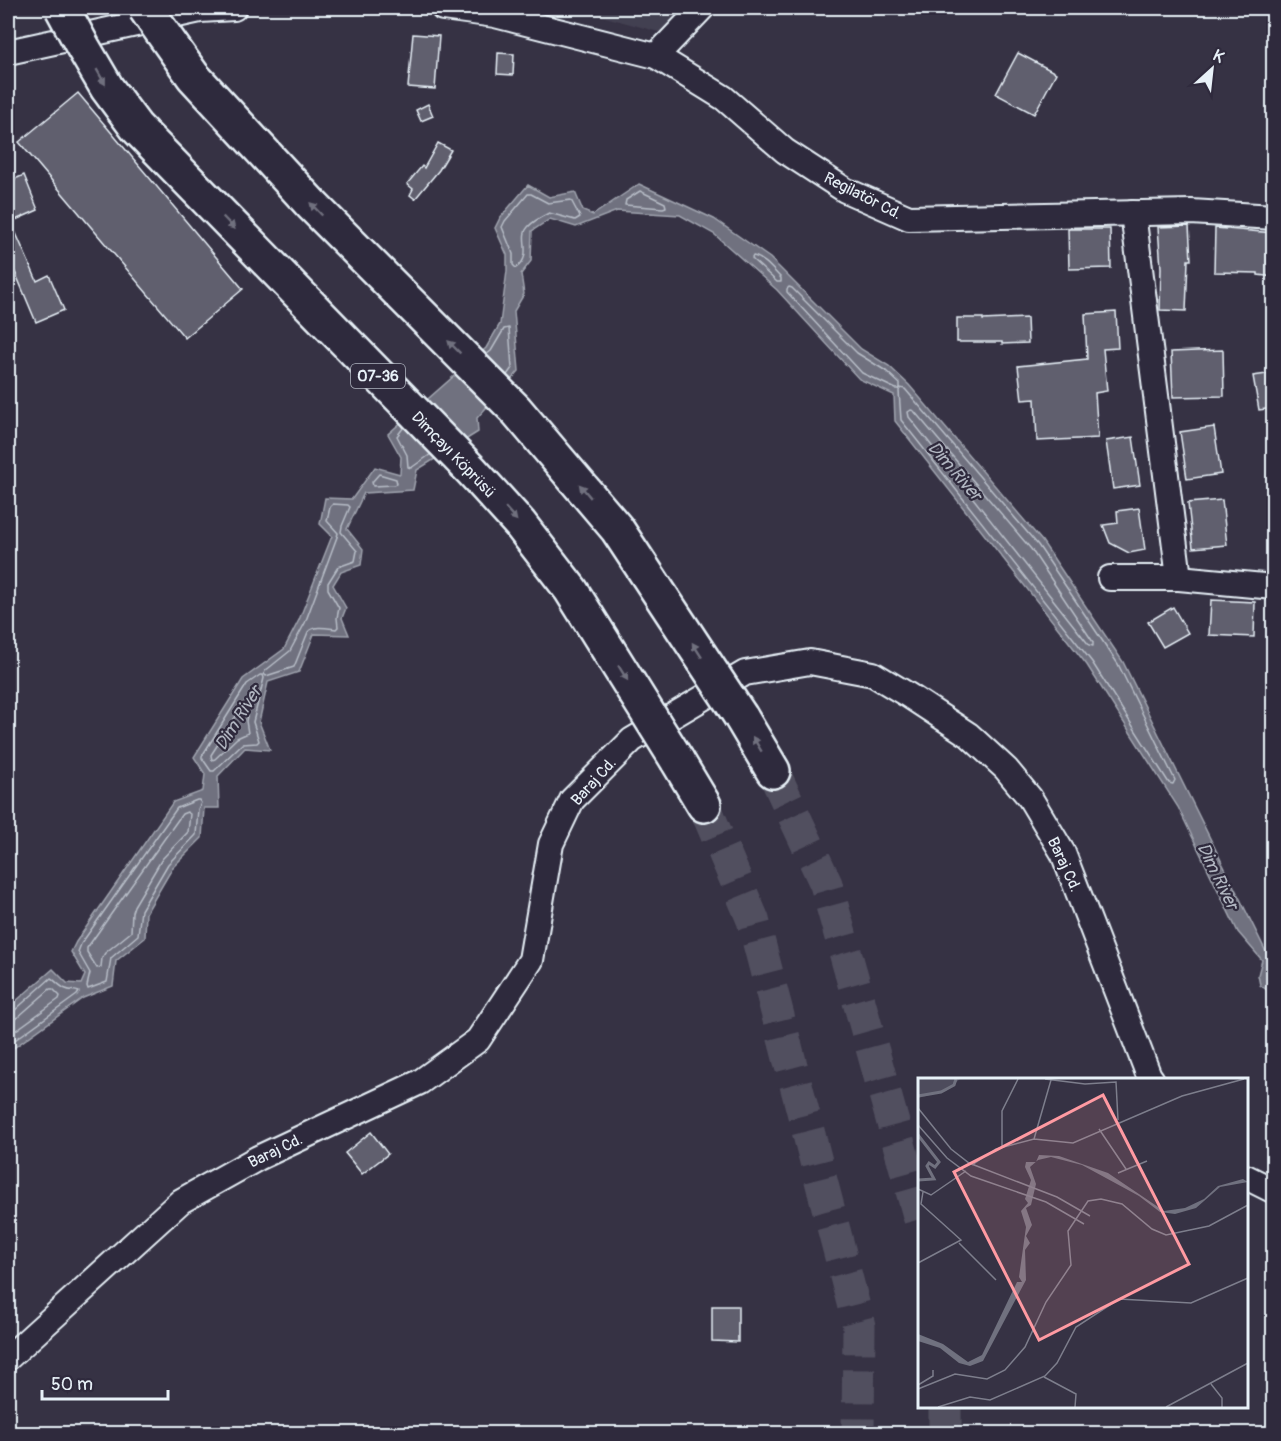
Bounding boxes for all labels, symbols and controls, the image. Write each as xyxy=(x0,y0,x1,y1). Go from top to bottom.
north arrow xyxy=(1182,39,1242,99)
text: K xyxy=(1210,45,1228,68)
one-way arrow xyxy=(95,69,106,85)
street label: Regilatör Cd. xyxy=(820,168,905,224)
one-way arrow xyxy=(309,202,323,217)
one-way arrow xyxy=(221,216,235,230)
one-way arrow xyxy=(447,341,461,355)
road number: 07-36 xyxy=(351,364,405,388)
street label: Dimçayı Köprüsü xyxy=(407,407,500,502)
water label: Dim River xyxy=(922,437,988,508)
one-way arrow xyxy=(579,484,592,499)
one-way arrow xyxy=(504,506,517,521)
one-way arrow xyxy=(691,643,703,659)
one-way arrow xyxy=(617,665,628,681)
water label: Dim River xyxy=(210,680,268,755)
one-way arrow xyxy=(751,736,762,752)
street label: Baraj Cd. xyxy=(567,753,621,810)
street label: Baraj Cd. xyxy=(1043,834,1085,895)
water label: Dim River xyxy=(1192,839,1245,916)
inset map xyxy=(918,1078,1248,1408)
street label: Baraj Cd. xyxy=(245,1129,306,1173)
scale bar xyxy=(42,1363,168,1401)
text: 50 m xyxy=(51,1373,93,1396)

